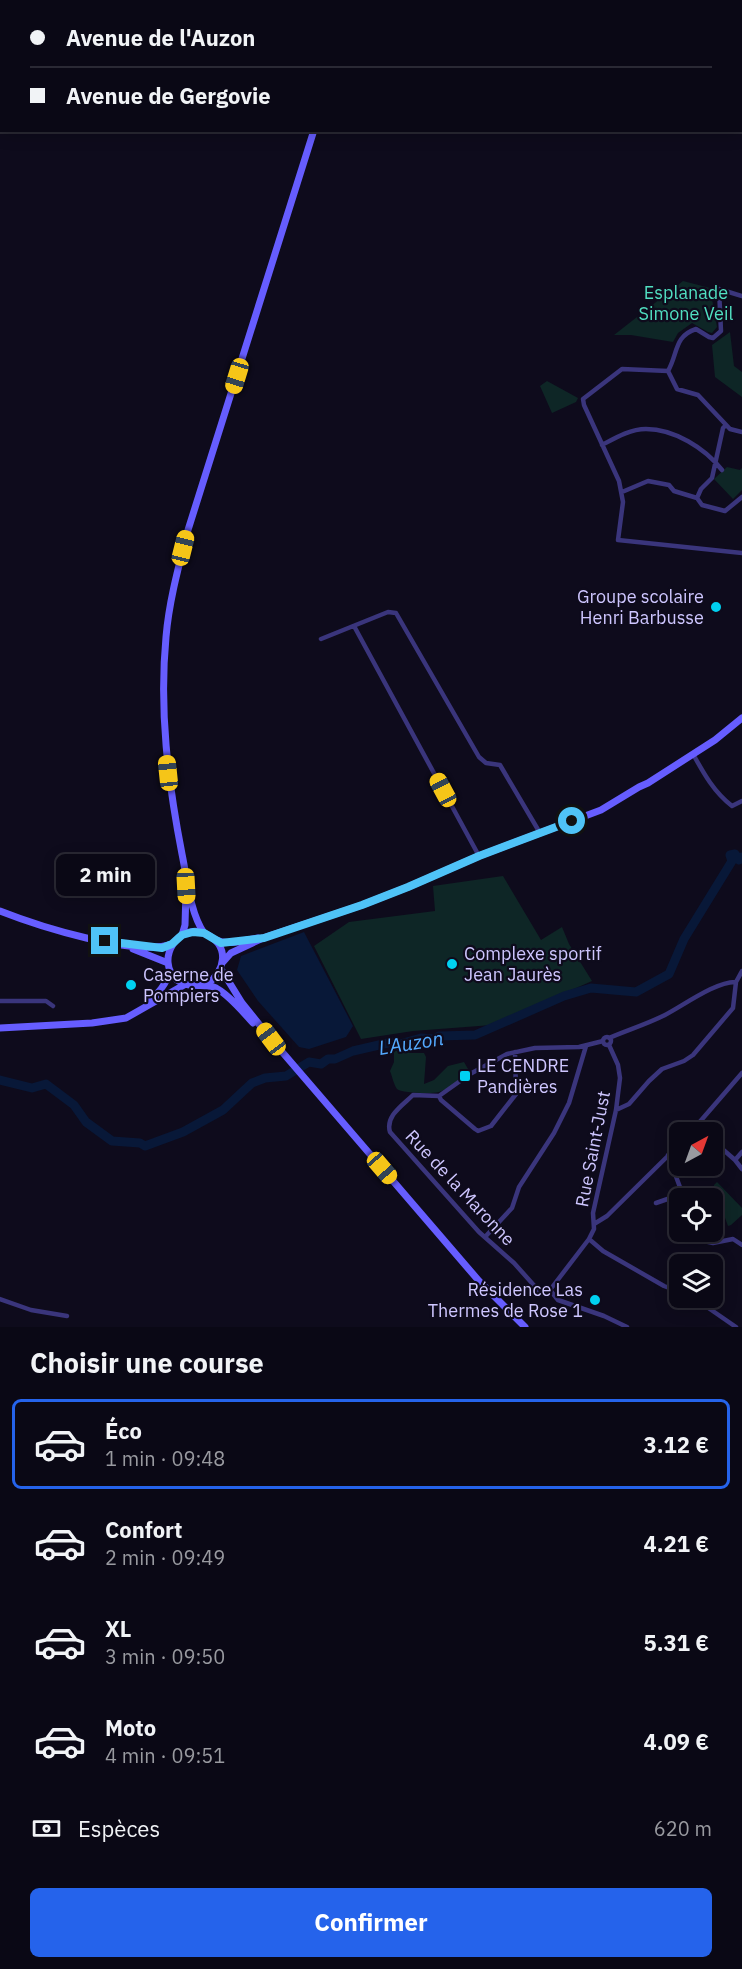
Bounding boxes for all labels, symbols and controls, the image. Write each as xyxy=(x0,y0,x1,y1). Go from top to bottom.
text: Avenue de l'Auzon xyxy=(66,23,255,52)
text: Avenue de Gergovie xyxy=(66,81,271,110)
park label: Esplanade Simone Veil xyxy=(639,281,734,325)
car xyxy=(223,356,251,396)
car xyxy=(170,528,196,568)
place label: Groupe scolaire Henri Barbusse xyxy=(577,585,704,629)
marker: Groupe scolaire Henri Barbusse xyxy=(709,600,723,614)
car xyxy=(157,754,179,792)
car xyxy=(427,770,459,810)
route start xyxy=(558,807,585,834)
callout: 2 min xyxy=(56,854,154,896)
text: 2 min xyxy=(79,861,132,888)
car xyxy=(176,868,196,904)
route end xyxy=(91,927,118,954)
place label: Complexe sportif Jean Jaurès xyxy=(464,942,602,986)
marker: Complexe sportif Jean Jaurès xyxy=(445,957,459,971)
place label: Caserne de Pompiers xyxy=(143,963,234,1007)
marker: Caserne de Pompiers xyxy=(124,978,138,992)
car xyxy=(253,1019,289,1059)
water label: L'Auzon xyxy=(377,1024,445,1061)
place label: LE CENDRE Pandières xyxy=(477,1054,569,1098)
marker: LE CENDRE Pandières xyxy=(458,1069,472,1083)
street label: Rue Saint-Just xyxy=(570,1089,615,1209)
north arrow xyxy=(669,1122,723,1176)
map controls xyxy=(669,1122,723,1308)
street label: Rue de la Maronne xyxy=(401,1125,520,1251)
car xyxy=(363,1149,401,1187)
button: locate xyxy=(669,1188,723,1242)
button: layers xyxy=(669,1254,723,1308)
place label: Résidence Las Thermes de Rose 1 xyxy=(428,1278,583,1322)
marker: Résidence Las Thermes de Rose 1 xyxy=(588,1293,602,1307)
text: Choisir une course xyxy=(30,1345,264,1380)
text: Éco xyxy=(105,1416,142,1445)
icon: car xyxy=(33,1417,87,1471)
text: 3.12 € xyxy=(644,1430,709,1459)
text: 1 min · 09:48 xyxy=(105,1445,225,1472)
text: Confort xyxy=(105,1515,183,1544)
icon: car xyxy=(33,1516,87,1570)
text: 4.21 € xyxy=(644,1529,709,1558)
text: 2 min · 09:49 xyxy=(105,1544,225,1571)
text: XL xyxy=(105,1614,131,1643)
icon: car xyxy=(33,1615,87,1669)
text: 5.31 € xyxy=(644,1628,709,1657)
text: 3 min · 09:50 xyxy=(105,1643,225,1670)
text: Moto xyxy=(105,1713,156,1742)
icon: car xyxy=(33,1714,87,1768)
text: 4.09 € xyxy=(644,1727,709,1756)
text: 4 min · 09:51 xyxy=(105,1742,225,1769)
icon: cash xyxy=(30,1812,63,1845)
text: Espèces xyxy=(78,1814,160,1843)
text: 620 m xyxy=(654,1815,712,1842)
button: Confirmer xyxy=(30,1888,712,1957)

